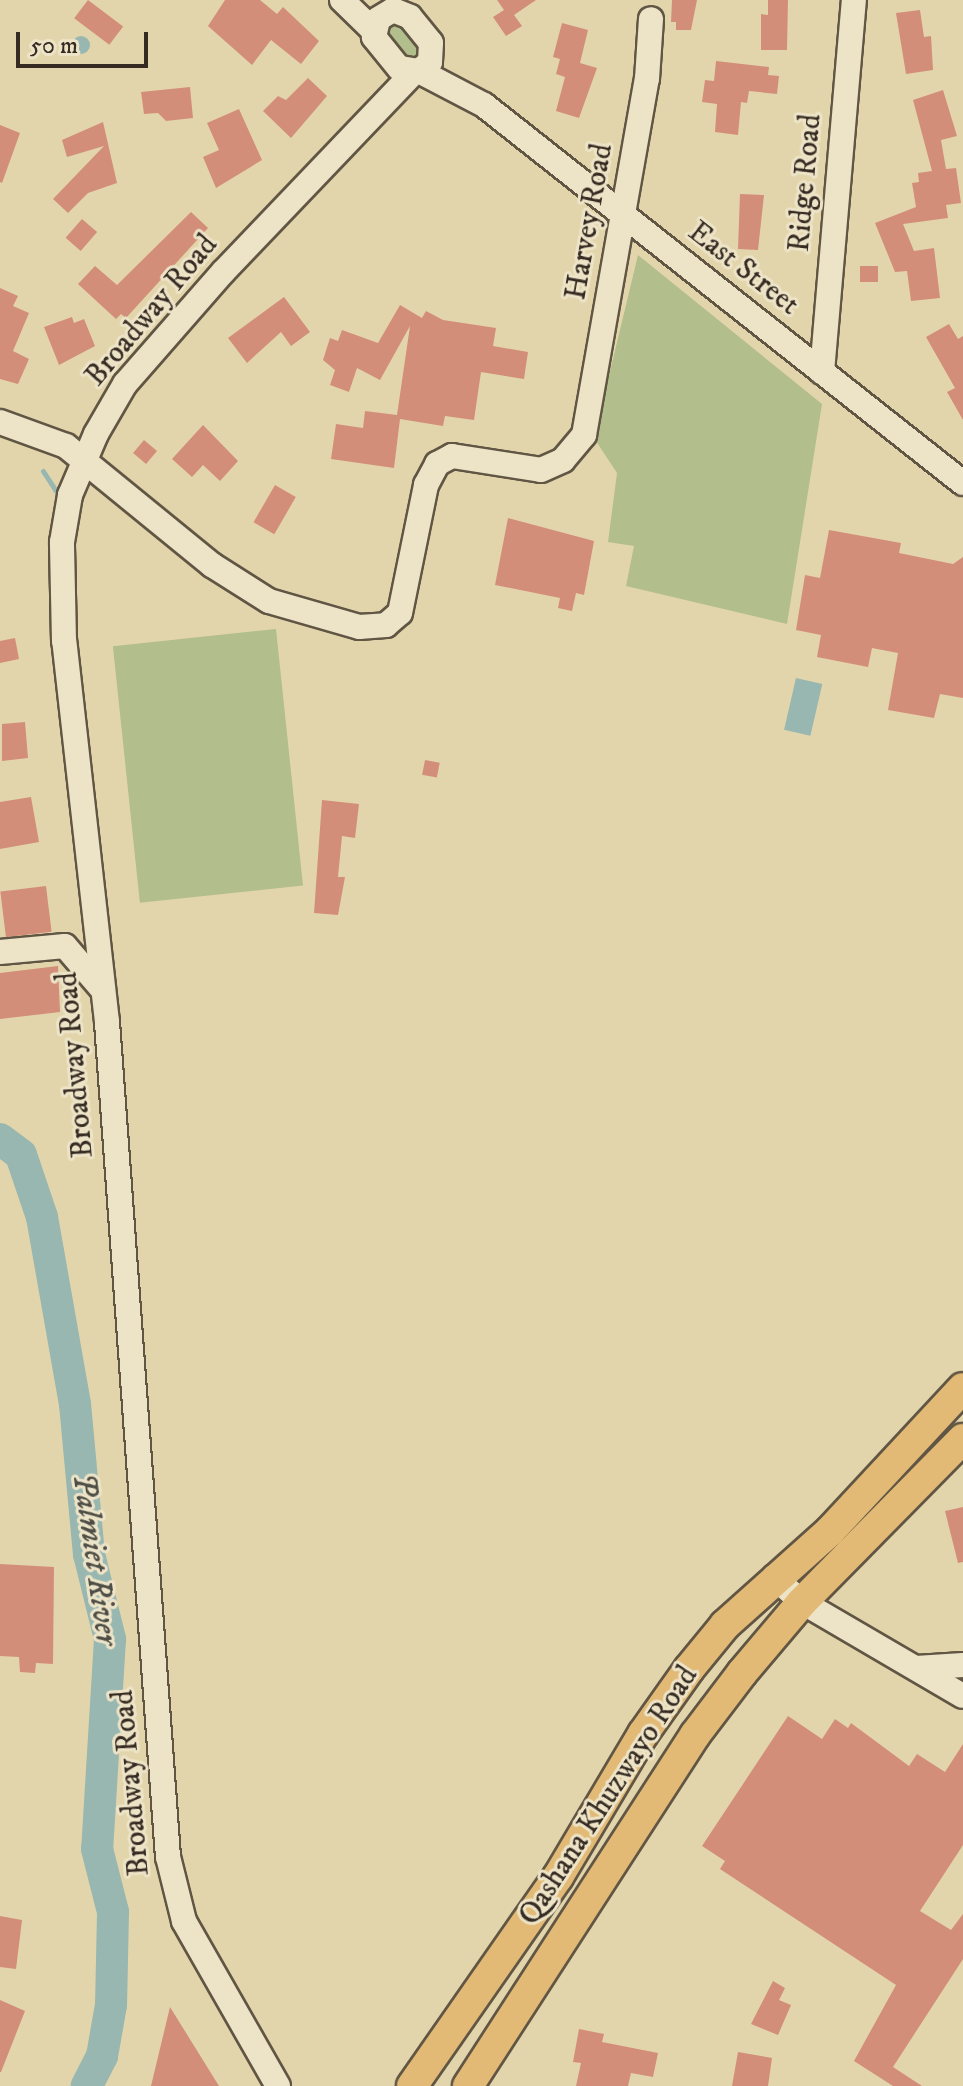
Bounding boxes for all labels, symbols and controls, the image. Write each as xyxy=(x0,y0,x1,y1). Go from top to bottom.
scale bar xyxy=(20,16,152,66)
text: 50 m xyxy=(30,31,78,61)
street label: Ridge Road xyxy=(782,113,830,253)
street label: Harvey Road xyxy=(559,141,621,303)
street label: East Street xyxy=(680,214,806,324)
street label: Broadway Road xyxy=(78,228,226,394)
street label: Broadway Road xyxy=(50,970,102,1160)
water label: Palmiet River xyxy=(63,1470,125,1648)
street label: Qashana Khuzwayo Road xyxy=(512,1660,706,1932)
street label: Broadway Road xyxy=(106,1688,158,1878)

